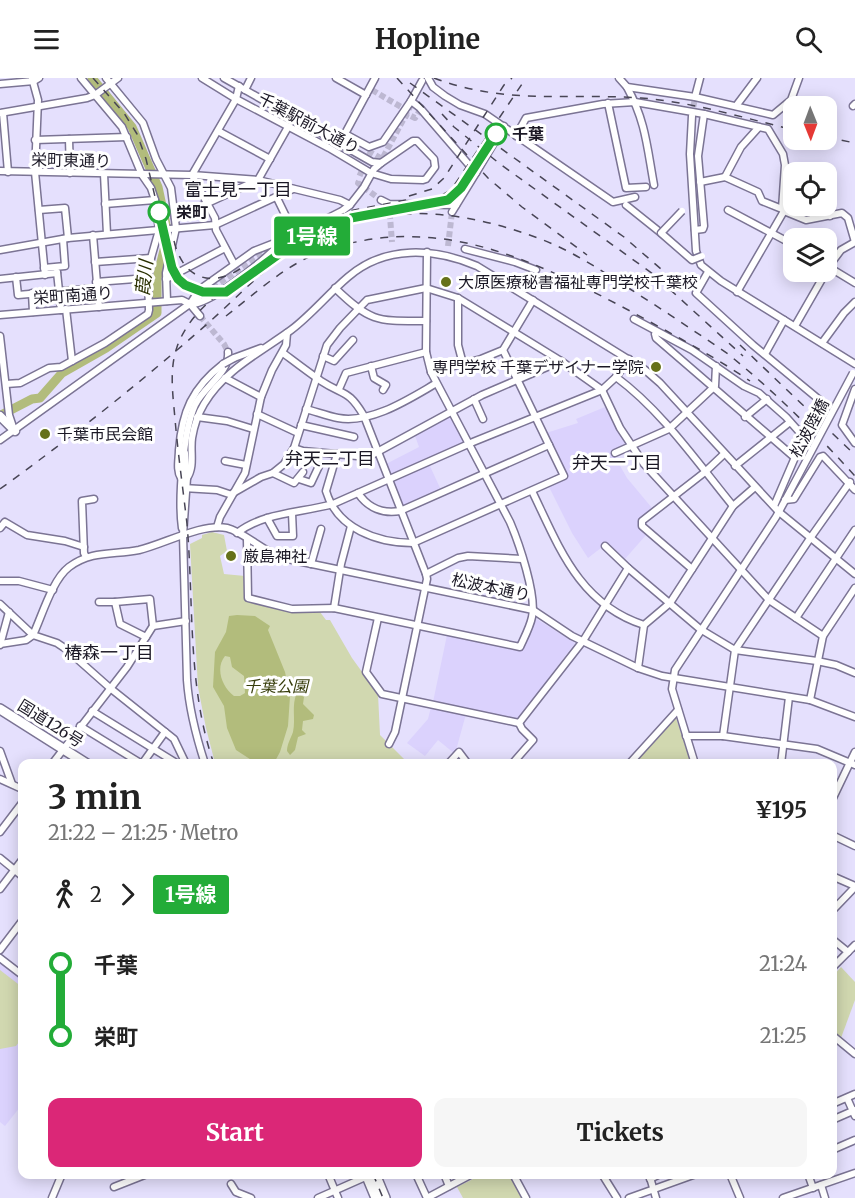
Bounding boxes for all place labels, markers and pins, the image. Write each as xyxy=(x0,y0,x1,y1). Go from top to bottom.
marker: 千葉 xyxy=(485,123,507,145)
place label: 千葉 xyxy=(512,124,544,144)
marker: 栄町 xyxy=(148,201,170,223)
place label: 栄町 xyxy=(176,202,208,222)
place label: 大原医療秘書福祉専門学校千葉校 xyxy=(458,272,698,292)
marker: 大原医療秘書福祉専門学校千葉校 xyxy=(439,275,453,289)
place label: 専門学校 千葉デザイナー学院 xyxy=(433,357,644,377)
marker: 専門学校 千葉デザイナー学院 xyxy=(649,360,663,374)
place label: 千葉市民会館 xyxy=(57,424,153,444)
marker: 千葉市民会館 xyxy=(38,427,52,441)
place label: 厳島神社 xyxy=(243,546,307,566)
marker: 厳島神社 xyxy=(224,549,238,563)

